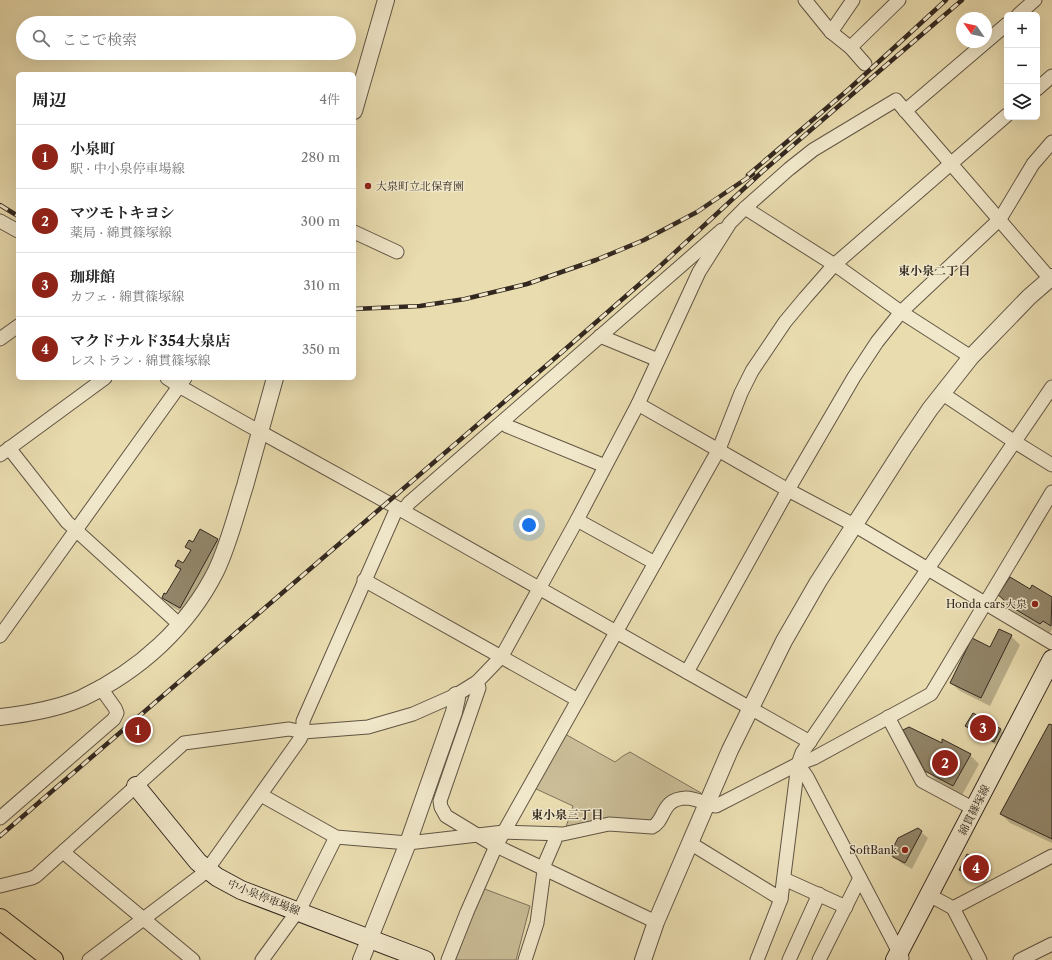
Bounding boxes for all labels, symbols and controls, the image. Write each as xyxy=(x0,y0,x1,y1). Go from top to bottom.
north arrow xyxy=(956,12,992,48)
map controls xyxy=(1004,12,1040,120)
button: + xyxy=(1004,12,1040,48)
search box xyxy=(16,16,356,60)
icon: search xyxy=(30,27,52,49)
text: ここで検索 xyxy=(62,30,137,49)
button: − xyxy=(1004,48,1040,84)
button: layers xyxy=(1004,84,1040,120)
text: 周辺 xyxy=(32,90,66,110)
text: 4件 xyxy=(319,91,340,107)
text: 小泉町 xyxy=(70,139,115,158)
text: 1 xyxy=(42,149,48,165)
text: 280 m xyxy=(301,149,340,165)
text: 駅 · 中小泉停車場線 xyxy=(70,160,185,176)
place label: 大泉町立北保育園 xyxy=(376,179,464,193)
marker: 大泉町立北保育園 xyxy=(363,181,373,191)
text: マツモトキヨシ xyxy=(70,203,175,222)
text: 2 xyxy=(41,213,49,229)
text: 300 m xyxy=(301,213,340,229)
text: 薬局 · 綿貫篠塚線 xyxy=(70,224,172,240)
district label: 東小泉二丁目 xyxy=(898,263,970,278)
text: 珈琲館 xyxy=(70,267,115,286)
text: 3 xyxy=(41,277,49,293)
text: 310 m xyxy=(304,277,340,293)
text: カフェ · 綿貫篠塚線 xyxy=(70,288,184,304)
text: マクドナルド354大泉店 xyxy=(70,331,230,350)
text: 4 xyxy=(41,341,49,357)
text: 350 m xyxy=(302,341,340,357)
text: レストラン · 綿貫篠塚線 xyxy=(70,352,210,368)
your location xyxy=(519,515,539,535)
place label: Honda cars大泉 xyxy=(946,597,1027,611)
marker: Honda cars大泉 xyxy=(1030,599,1040,609)
pin: 3 xyxy=(970,713,996,743)
pin: 1 xyxy=(125,715,151,745)
pin: 2 xyxy=(932,748,958,778)
street label: 綿貫篠塚線 xyxy=(955,782,993,838)
district label: 東小泉三丁目 xyxy=(531,807,603,822)
place label: SoftBank xyxy=(849,843,898,857)
marker: SoftBank xyxy=(900,845,910,855)
pin: 4 xyxy=(963,853,989,883)
street label: 中小泉停車場線 xyxy=(226,876,302,918)

